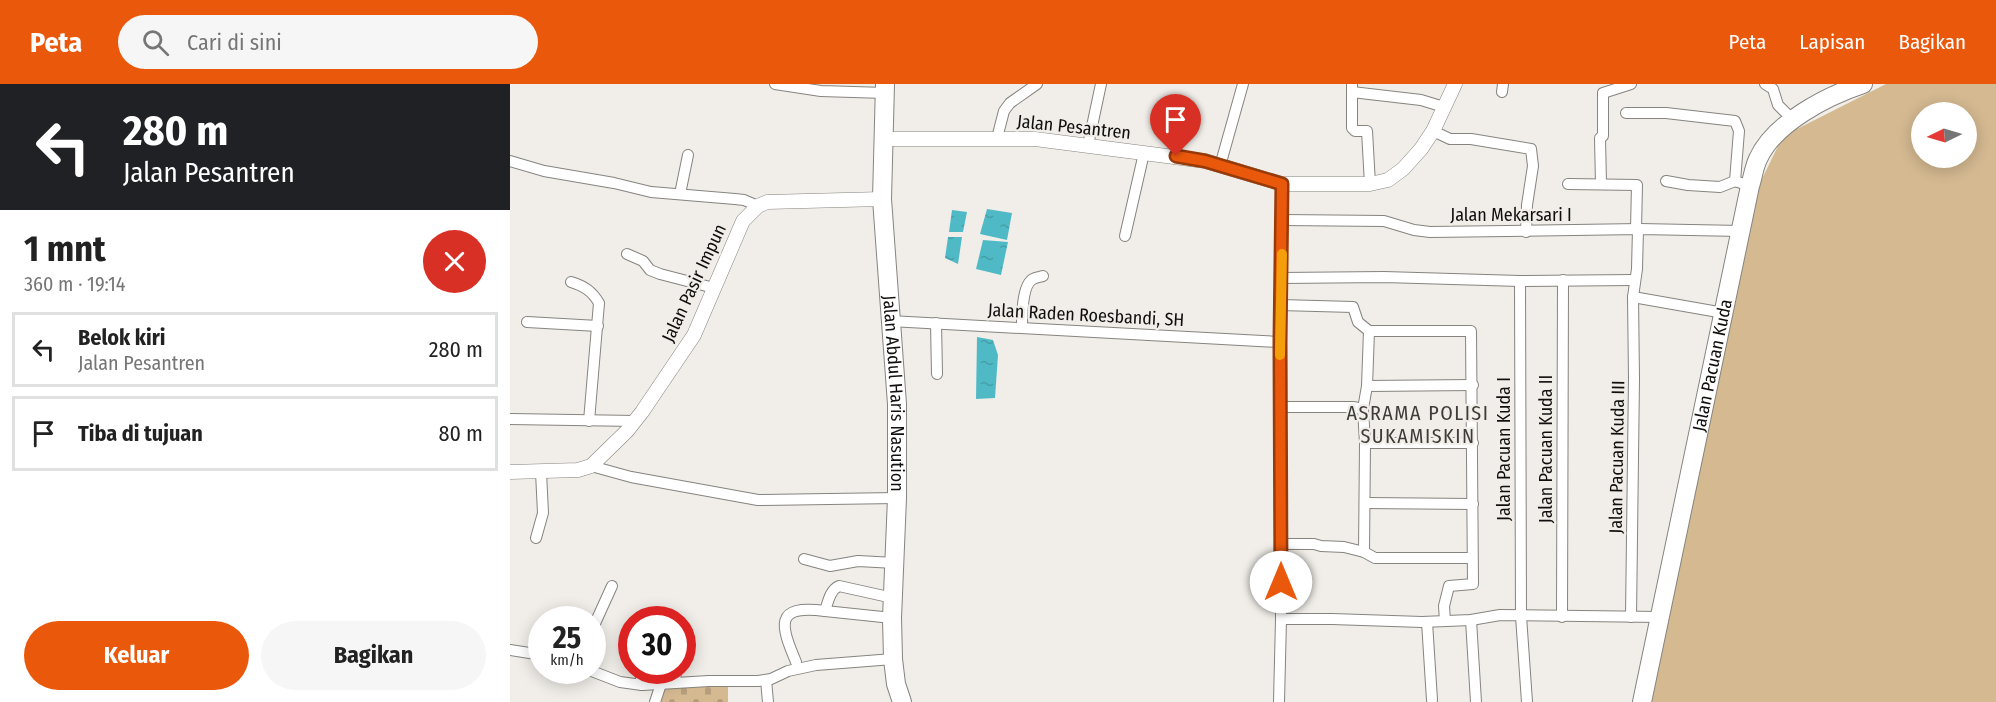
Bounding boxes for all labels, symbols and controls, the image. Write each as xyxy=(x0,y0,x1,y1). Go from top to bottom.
search box xyxy=(118,15,538,69)
text: Peta xyxy=(30,26,82,59)
icon: search xyxy=(139,26,172,59)
text: Cari di sini xyxy=(187,29,282,56)
text: Peta xyxy=(1729,29,1766,55)
text: Lapisan xyxy=(1799,29,1865,55)
text: Bagikan xyxy=(1898,29,1966,55)
pin xyxy=(1150,94,1201,156)
north arrow xyxy=(1911,102,1977,168)
map controls xyxy=(1911,102,1977,168)
icon: arrive xyxy=(1159,103,1192,136)
text: 280 m xyxy=(123,106,228,156)
icon: left xyxy=(24,108,102,186)
street label: Jalan Pesantren xyxy=(1016,110,1132,144)
text: Jalan Pesantren xyxy=(123,157,295,189)
street label: Jalan Mekarsari I xyxy=(1450,204,1572,226)
street label: Jalan Pasir Impun xyxy=(657,220,731,346)
text: 1 mnt xyxy=(24,227,106,271)
button: close xyxy=(423,230,486,293)
text: 360 m · 19:14 xyxy=(24,272,126,296)
street label: Jalan Abdul Haris Nasution xyxy=(878,295,908,492)
street label: Jalan Pacuan Kuda xyxy=(1688,297,1737,434)
street label: Jalan Raden Roesbandi, SH xyxy=(987,299,1185,331)
text: Belok kiri xyxy=(78,324,166,351)
icon: left xyxy=(27,333,60,366)
text: 280 m xyxy=(429,336,483,363)
text: Jalan Pesantren xyxy=(78,351,205,375)
street label: Jalan Pacuan Kuda II xyxy=(1535,375,1557,523)
street label: Jalan Pacuan Kuda I xyxy=(1493,377,1515,521)
street label: Jalan Pacuan Kuda III xyxy=(1605,380,1629,534)
district label: ASRAMA POLISI SUKAMISKIN xyxy=(1346,401,1490,448)
icon: arrive xyxy=(27,417,60,450)
text: Tiba di tujuan xyxy=(78,420,203,447)
text: 80 m xyxy=(438,420,483,447)
position arrow xyxy=(1249,550,1313,614)
speed limit sign: 30 xyxy=(618,606,696,684)
text: 25 xyxy=(553,620,581,656)
button: Keluar xyxy=(24,621,249,690)
button: Bagikan xyxy=(261,621,486,690)
text: km/h xyxy=(550,651,584,669)

